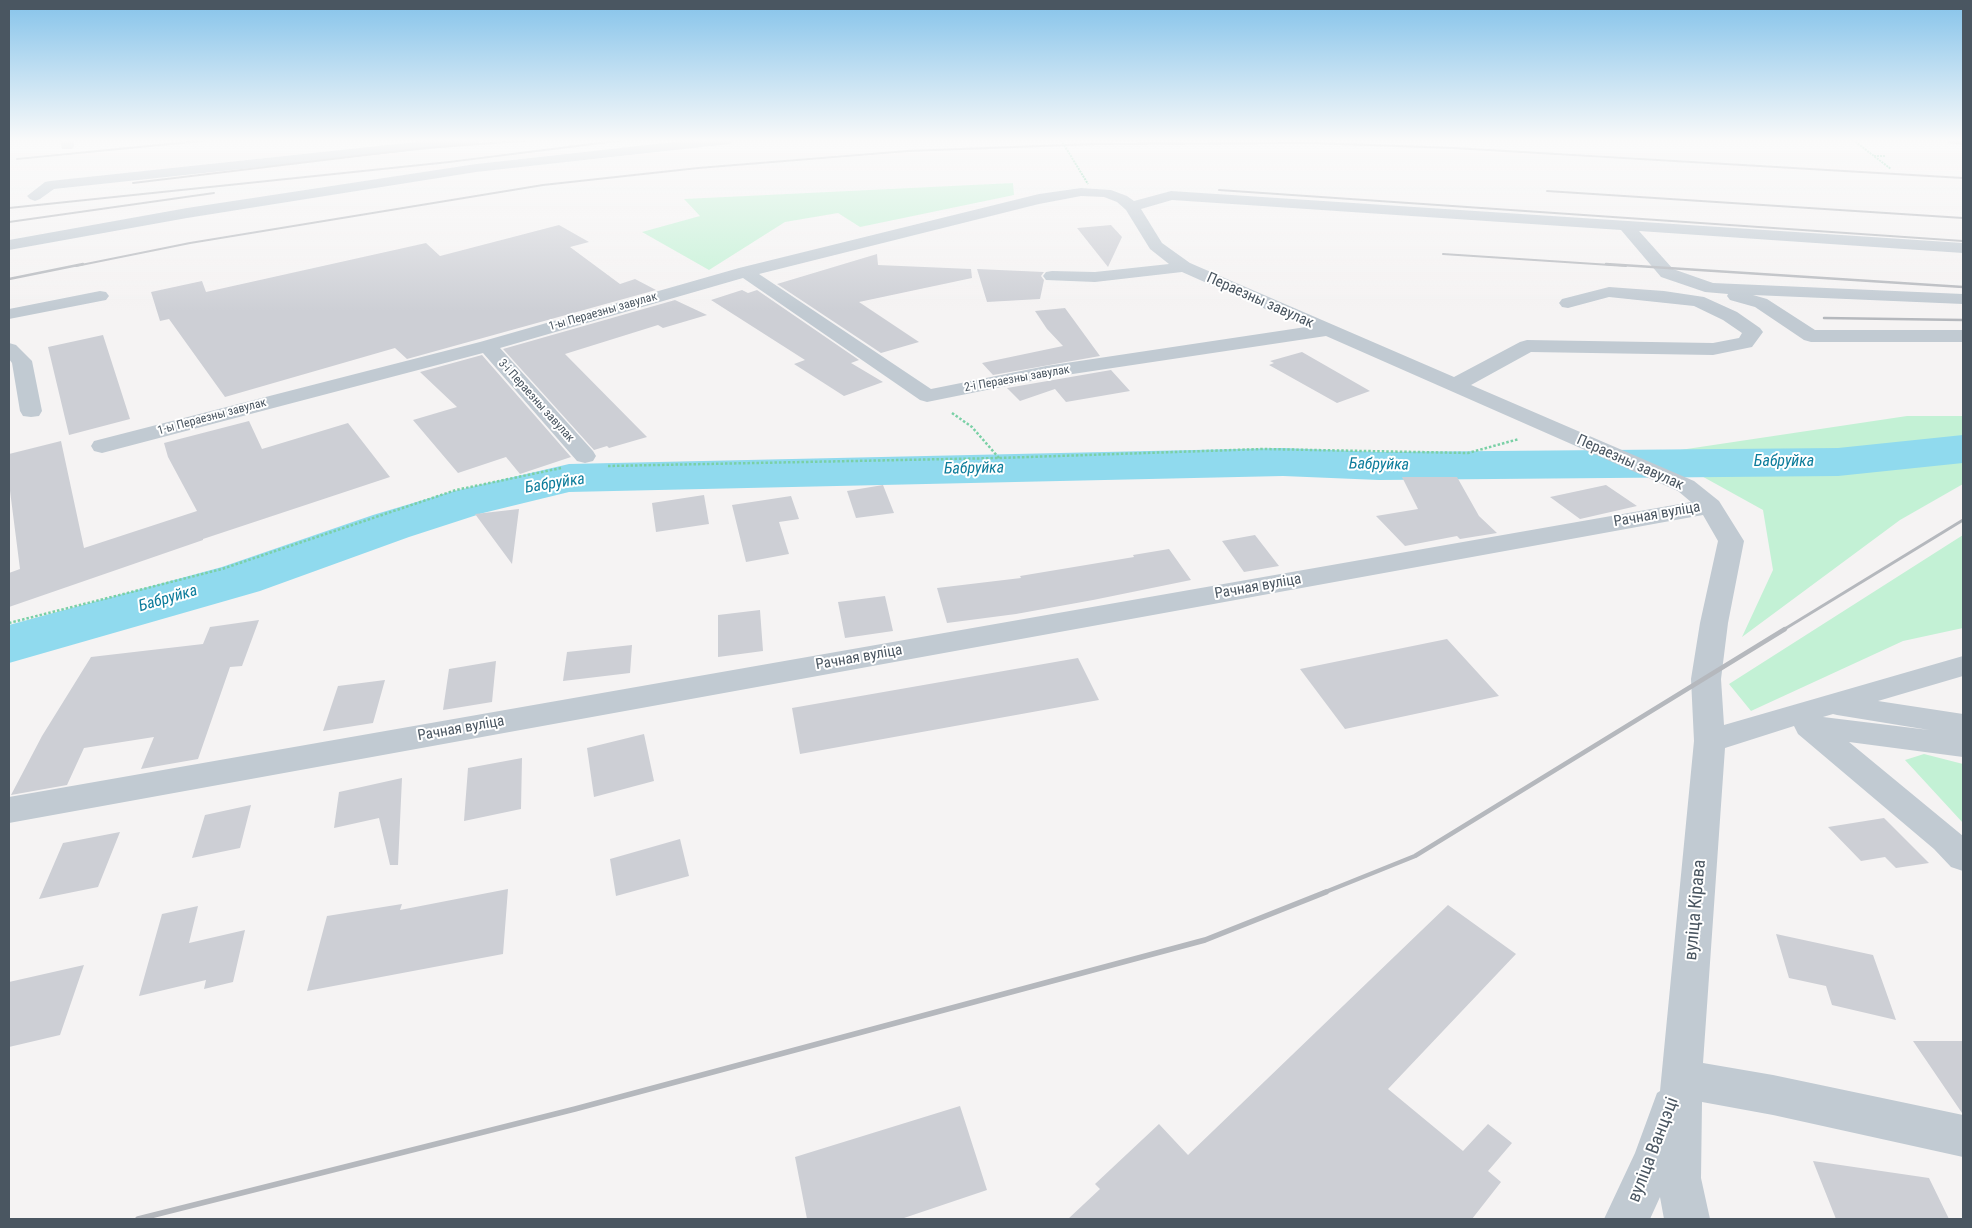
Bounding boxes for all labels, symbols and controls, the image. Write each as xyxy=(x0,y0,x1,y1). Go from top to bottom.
street label: Пераезны завулак xyxy=(1204,269,1316,333)
street label: 1-ы Пераезны завулак xyxy=(547,290,659,334)
street label: 3-і Пераезны завулак xyxy=(495,357,577,445)
street label: 2-і Пераезны завулак xyxy=(963,363,1071,395)
street label: 1-ы Пераезны завулак xyxy=(156,396,268,438)
street label: Пераезны завулак xyxy=(1574,431,1686,495)
water label: Бабруйка xyxy=(1754,452,1814,472)
water label: Бабруйка xyxy=(1349,455,1409,475)
water label: Бабруйка xyxy=(944,459,1004,479)
water label: Бабруйка xyxy=(524,470,586,498)
street label: Рачная вуліца xyxy=(1612,499,1702,531)
street label: Рачная вуліца xyxy=(1213,571,1303,603)
water label: Бабруйка xyxy=(136,581,200,617)
street label: Рачная вуліца xyxy=(814,642,904,674)
street label: Рачная вуліца xyxy=(416,713,506,745)
street label: вуліца Кірава xyxy=(1681,859,1711,961)
street label: вуліца Ванцэці xyxy=(1624,1094,1684,1206)

